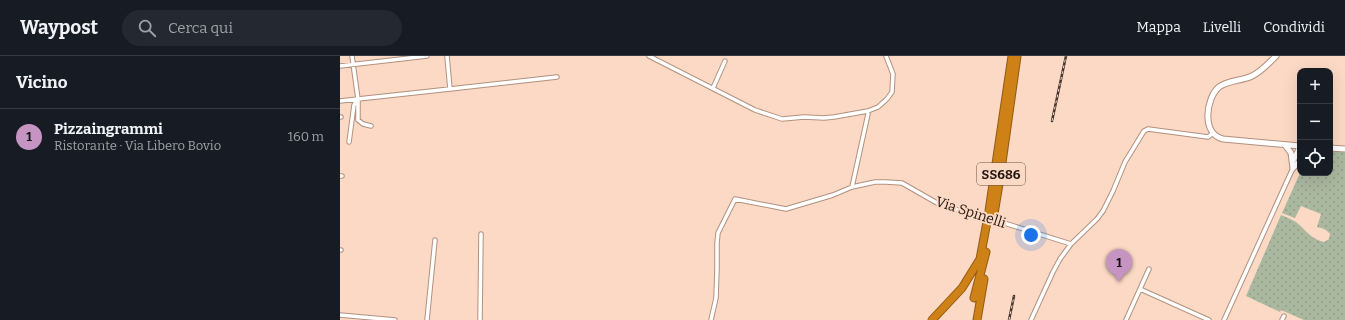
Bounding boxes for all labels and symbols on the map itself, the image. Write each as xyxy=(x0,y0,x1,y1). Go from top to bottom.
road number: SS686 xyxy=(977,163,1025,185)
street label: Via Spinelli xyxy=(934,193,1008,232)
your location xyxy=(1021,225,1041,245)
pin: 1 xyxy=(1106,249,1132,282)

